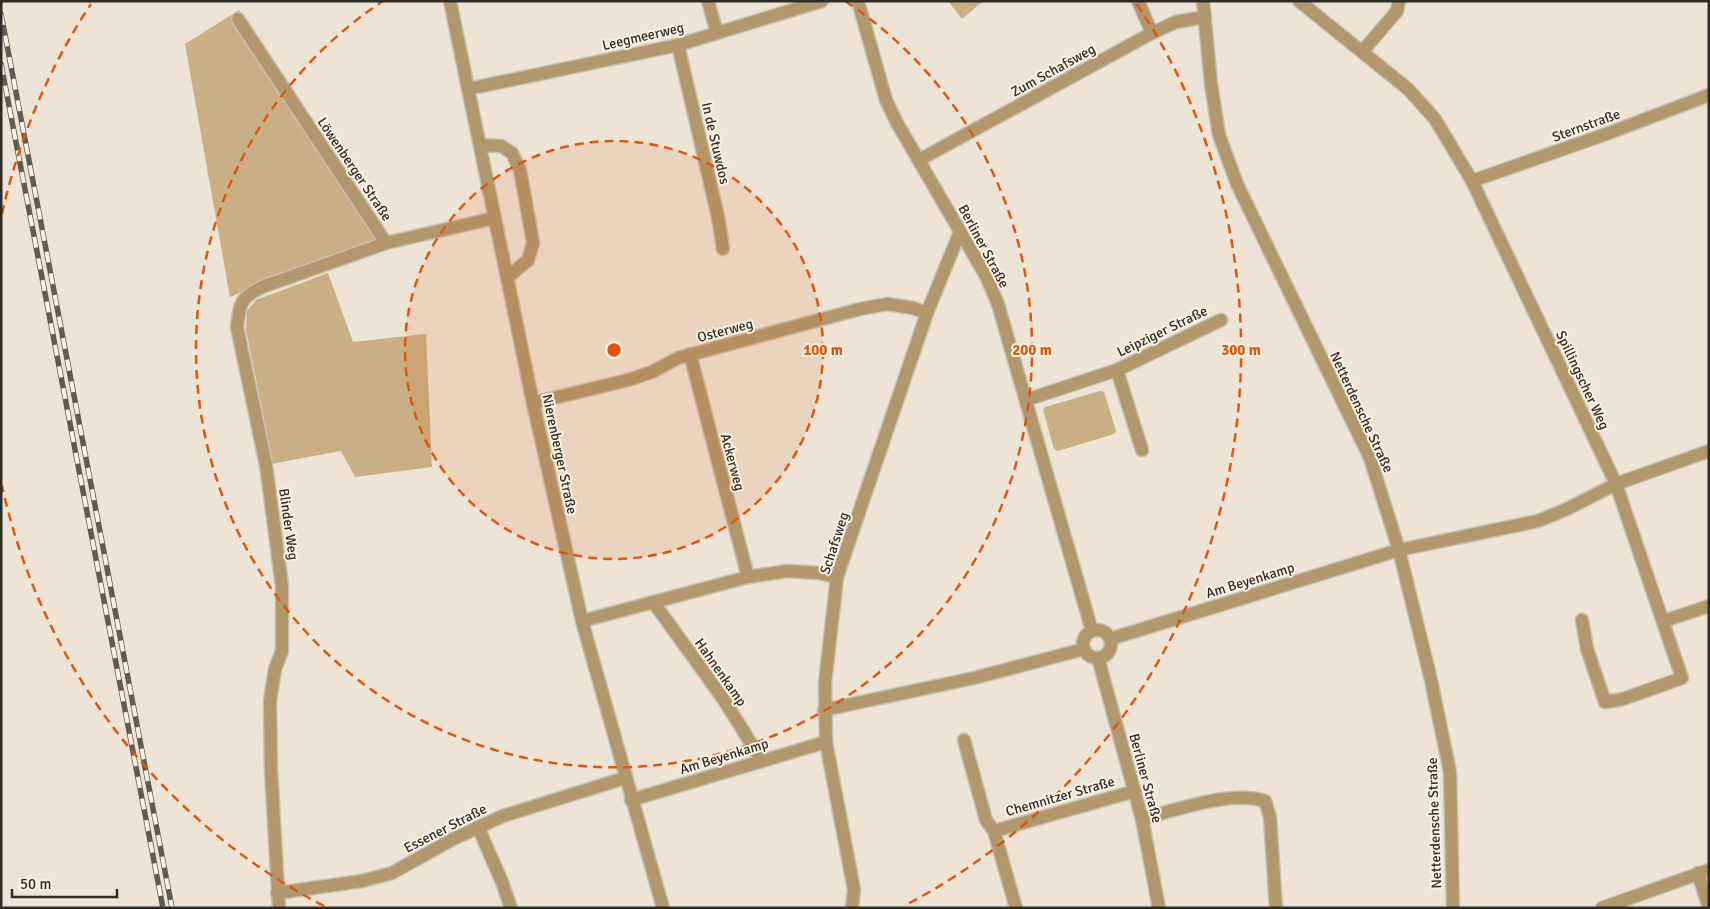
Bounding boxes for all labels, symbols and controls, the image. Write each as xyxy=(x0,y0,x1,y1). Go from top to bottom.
street label: Leegmeerweg xyxy=(601,19,686,54)
street label: Zum Schafsweg xyxy=(1008,40,1098,101)
street label: In de Stuwdos xyxy=(698,100,733,186)
street label: Sternstraße xyxy=(1550,105,1623,146)
street label: Löwenberger Straße xyxy=(314,114,396,224)
street label: Berliner Straße xyxy=(954,202,1013,291)
street label: Leipziger Straße xyxy=(1114,302,1210,361)
street label: Osterweg xyxy=(695,315,755,346)
street label: Spillingscher Weg xyxy=(1552,328,1613,432)
centre of rings xyxy=(605,341,623,359)
text: 100 m xyxy=(803,341,843,359)
text: 200 m xyxy=(1012,341,1052,359)
text: 300 m xyxy=(1221,341,1261,359)
street label: Netterdensche Straße xyxy=(1326,349,1397,475)
street label: Nierenberger Straße xyxy=(538,392,581,516)
street label: Ackerweg xyxy=(717,432,748,493)
street label: Blinder Weg xyxy=(275,487,302,561)
street label: Schafsweg xyxy=(816,510,852,576)
street label: Am Beyenkamp xyxy=(1204,559,1297,602)
street label: Hahnenkamp xyxy=(691,635,750,710)
street label: Berliner Straße xyxy=(1125,732,1166,825)
street label: Am Beyenkamp xyxy=(678,735,771,778)
street label: Netterdensche Straße xyxy=(1424,757,1445,889)
street label: Chemnitzer Straße xyxy=(1004,773,1117,820)
street label: Essener Straße xyxy=(401,800,489,857)
scale bar xyxy=(12,866,118,898)
text: 50 m xyxy=(20,875,51,893)

